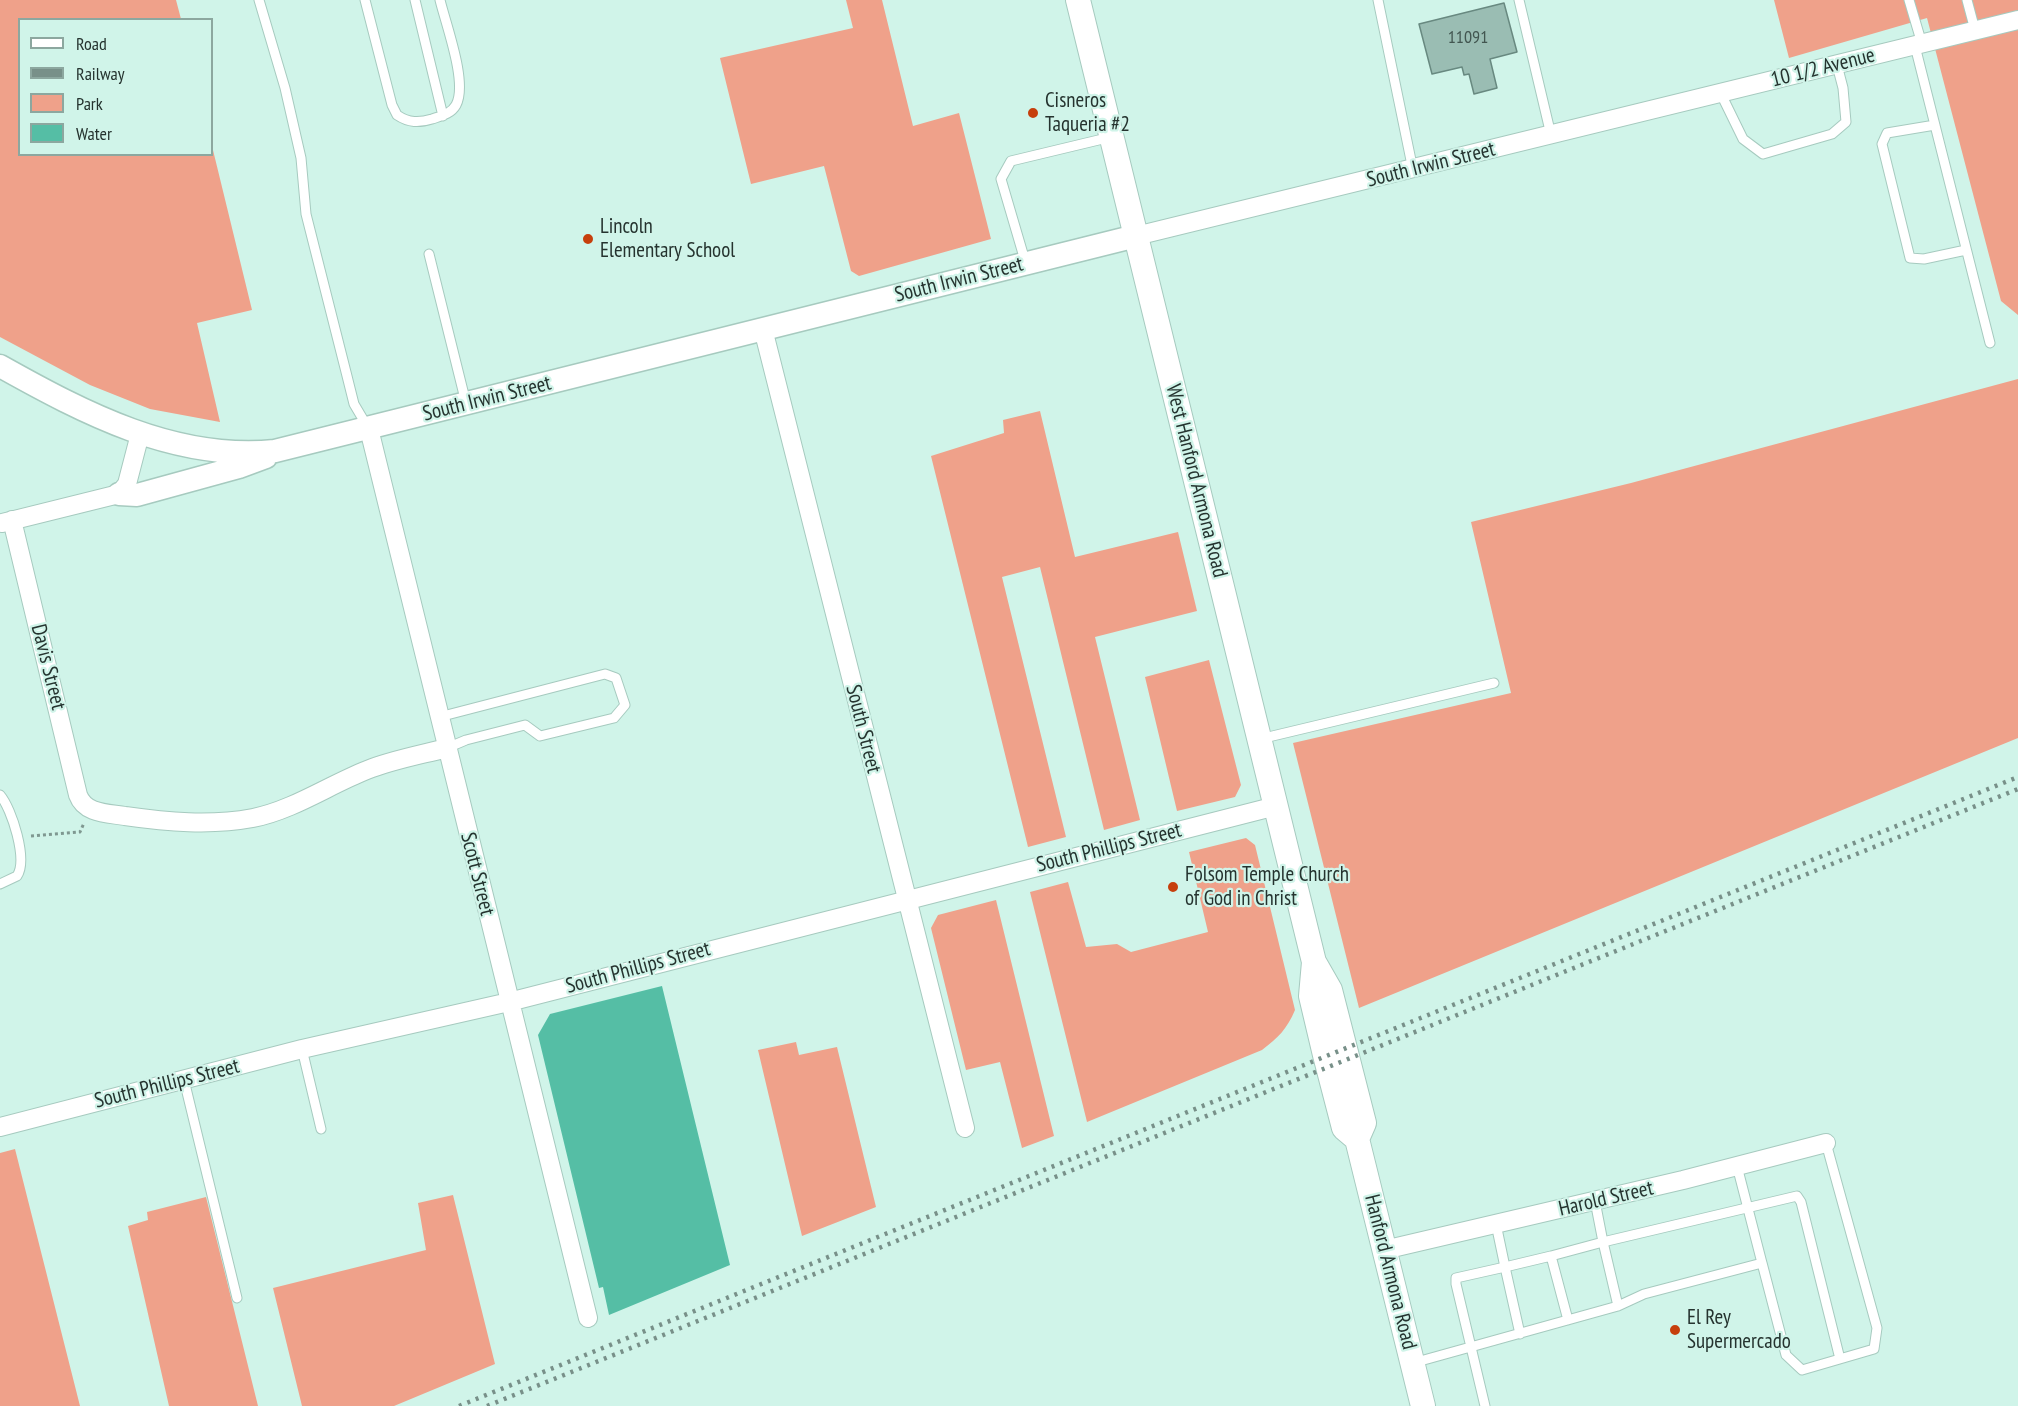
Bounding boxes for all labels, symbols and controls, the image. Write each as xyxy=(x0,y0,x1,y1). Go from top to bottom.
legend xyxy=(18,18,213,156)
house number: 11091 xyxy=(1448,27,1488,49)
text: Road xyxy=(76,32,107,55)
street label: 10 1/2 Avenue xyxy=(1769,43,1877,93)
text: Railway xyxy=(76,62,125,85)
place label: Cisneros Taqueria #2 xyxy=(1045,88,1130,138)
text: Park xyxy=(76,92,103,115)
marker: Cisneros Taqueria #2 xyxy=(1026,106,1040,120)
text: Water xyxy=(76,122,112,145)
street label: South Irwin Street xyxy=(1364,137,1498,193)
place label: Lincoln Elementary School xyxy=(600,214,735,264)
marker: Lincoln Elementary School xyxy=(581,232,595,246)
street label: South Irwin Street xyxy=(892,252,1026,308)
street label: South Irwin Street xyxy=(420,371,554,427)
street label: West Hanford Armona Road xyxy=(1160,382,1232,580)
street label: Davis Street xyxy=(25,622,71,712)
street label: South Street xyxy=(840,682,886,776)
street label: South Phillips Street xyxy=(1034,818,1184,878)
street label: Scott Street xyxy=(455,830,499,918)
place label: Folsom Temple Church of God in Christ xyxy=(1185,862,1349,912)
marker: Folsom Temple Church of God in Christ xyxy=(1166,880,1180,894)
street label: South Phillips Street xyxy=(563,937,713,999)
street label: South Phillips Street xyxy=(92,1054,242,1114)
street label: Harold Street xyxy=(1556,1176,1656,1222)
street label: Hanford Armona Road xyxy=(1359,1192,1421,1352)
place label: El Rey Supermercado xyxy=(1687,1305,1791,1355)
marker: El Rey Supermercado xyxy=(1668,1323,1682,1337)

